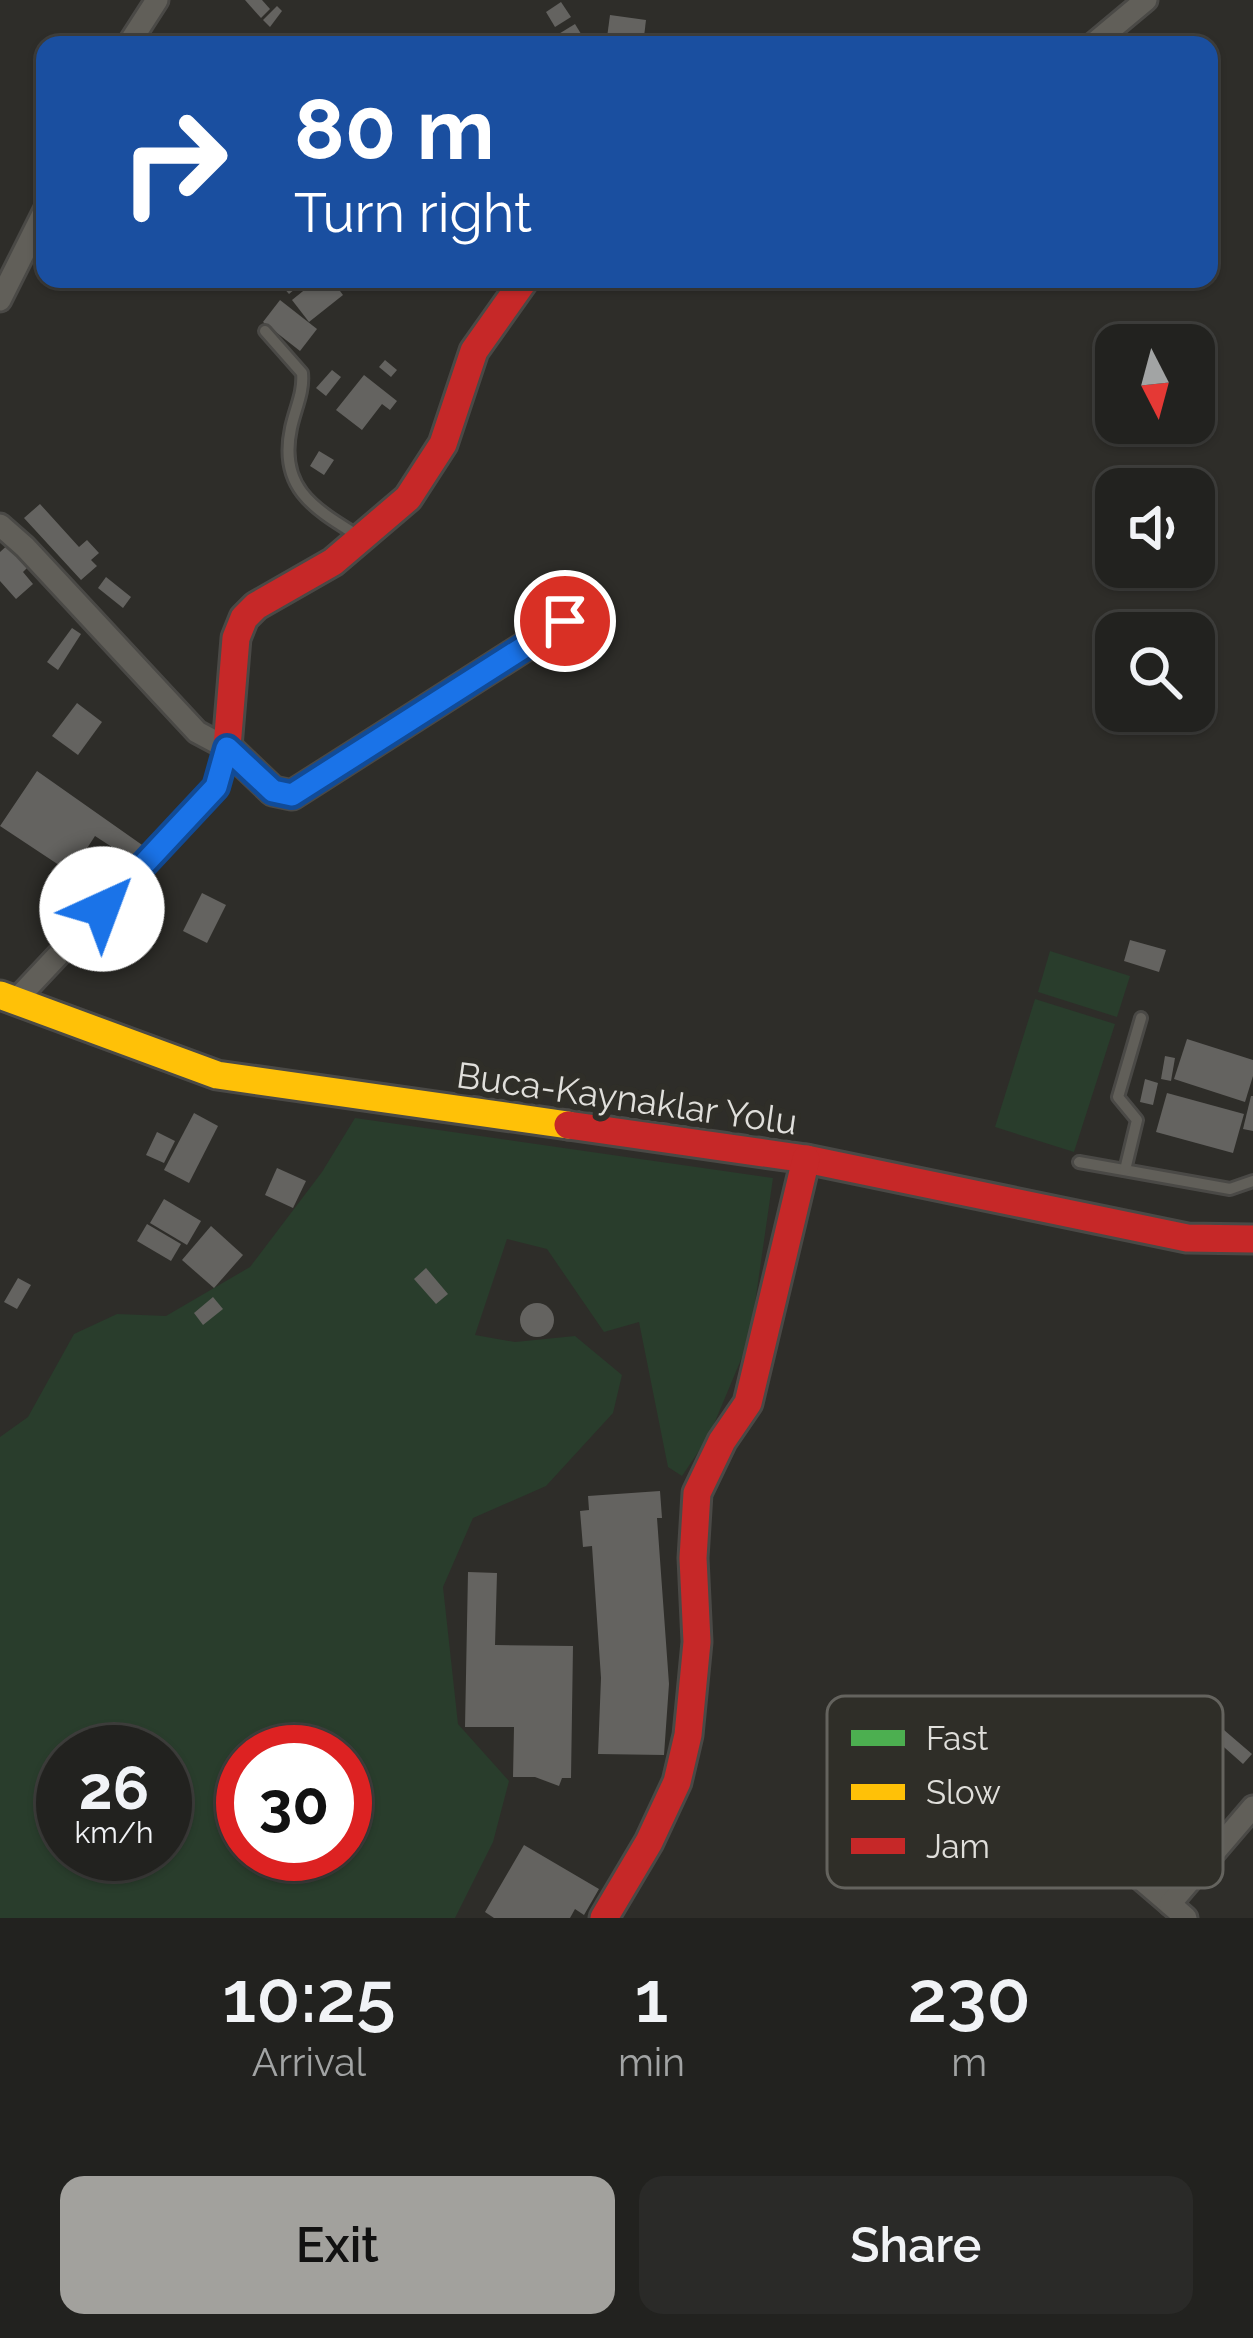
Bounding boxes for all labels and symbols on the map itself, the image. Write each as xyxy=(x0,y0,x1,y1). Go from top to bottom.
north arrow xyxy=(1095,324,1215,444)
pin xyxy=(514,570,616,672)
position arrow xyxy=(39,846,165,972)
street label: Buca-Kaynaklar Yolu xyxy=(454,1053,800,1143)
legend xyxy=(827,1696,1223,1888)
text: Fast xyxy=(926,1719,988,1758)
speed limit sign: 30 xyxy=(216,1725,372,1881)
text: Slow xyxy=(926,1773,1001,1812)
text: Jam xyxy=(926,1827,990,1866)

